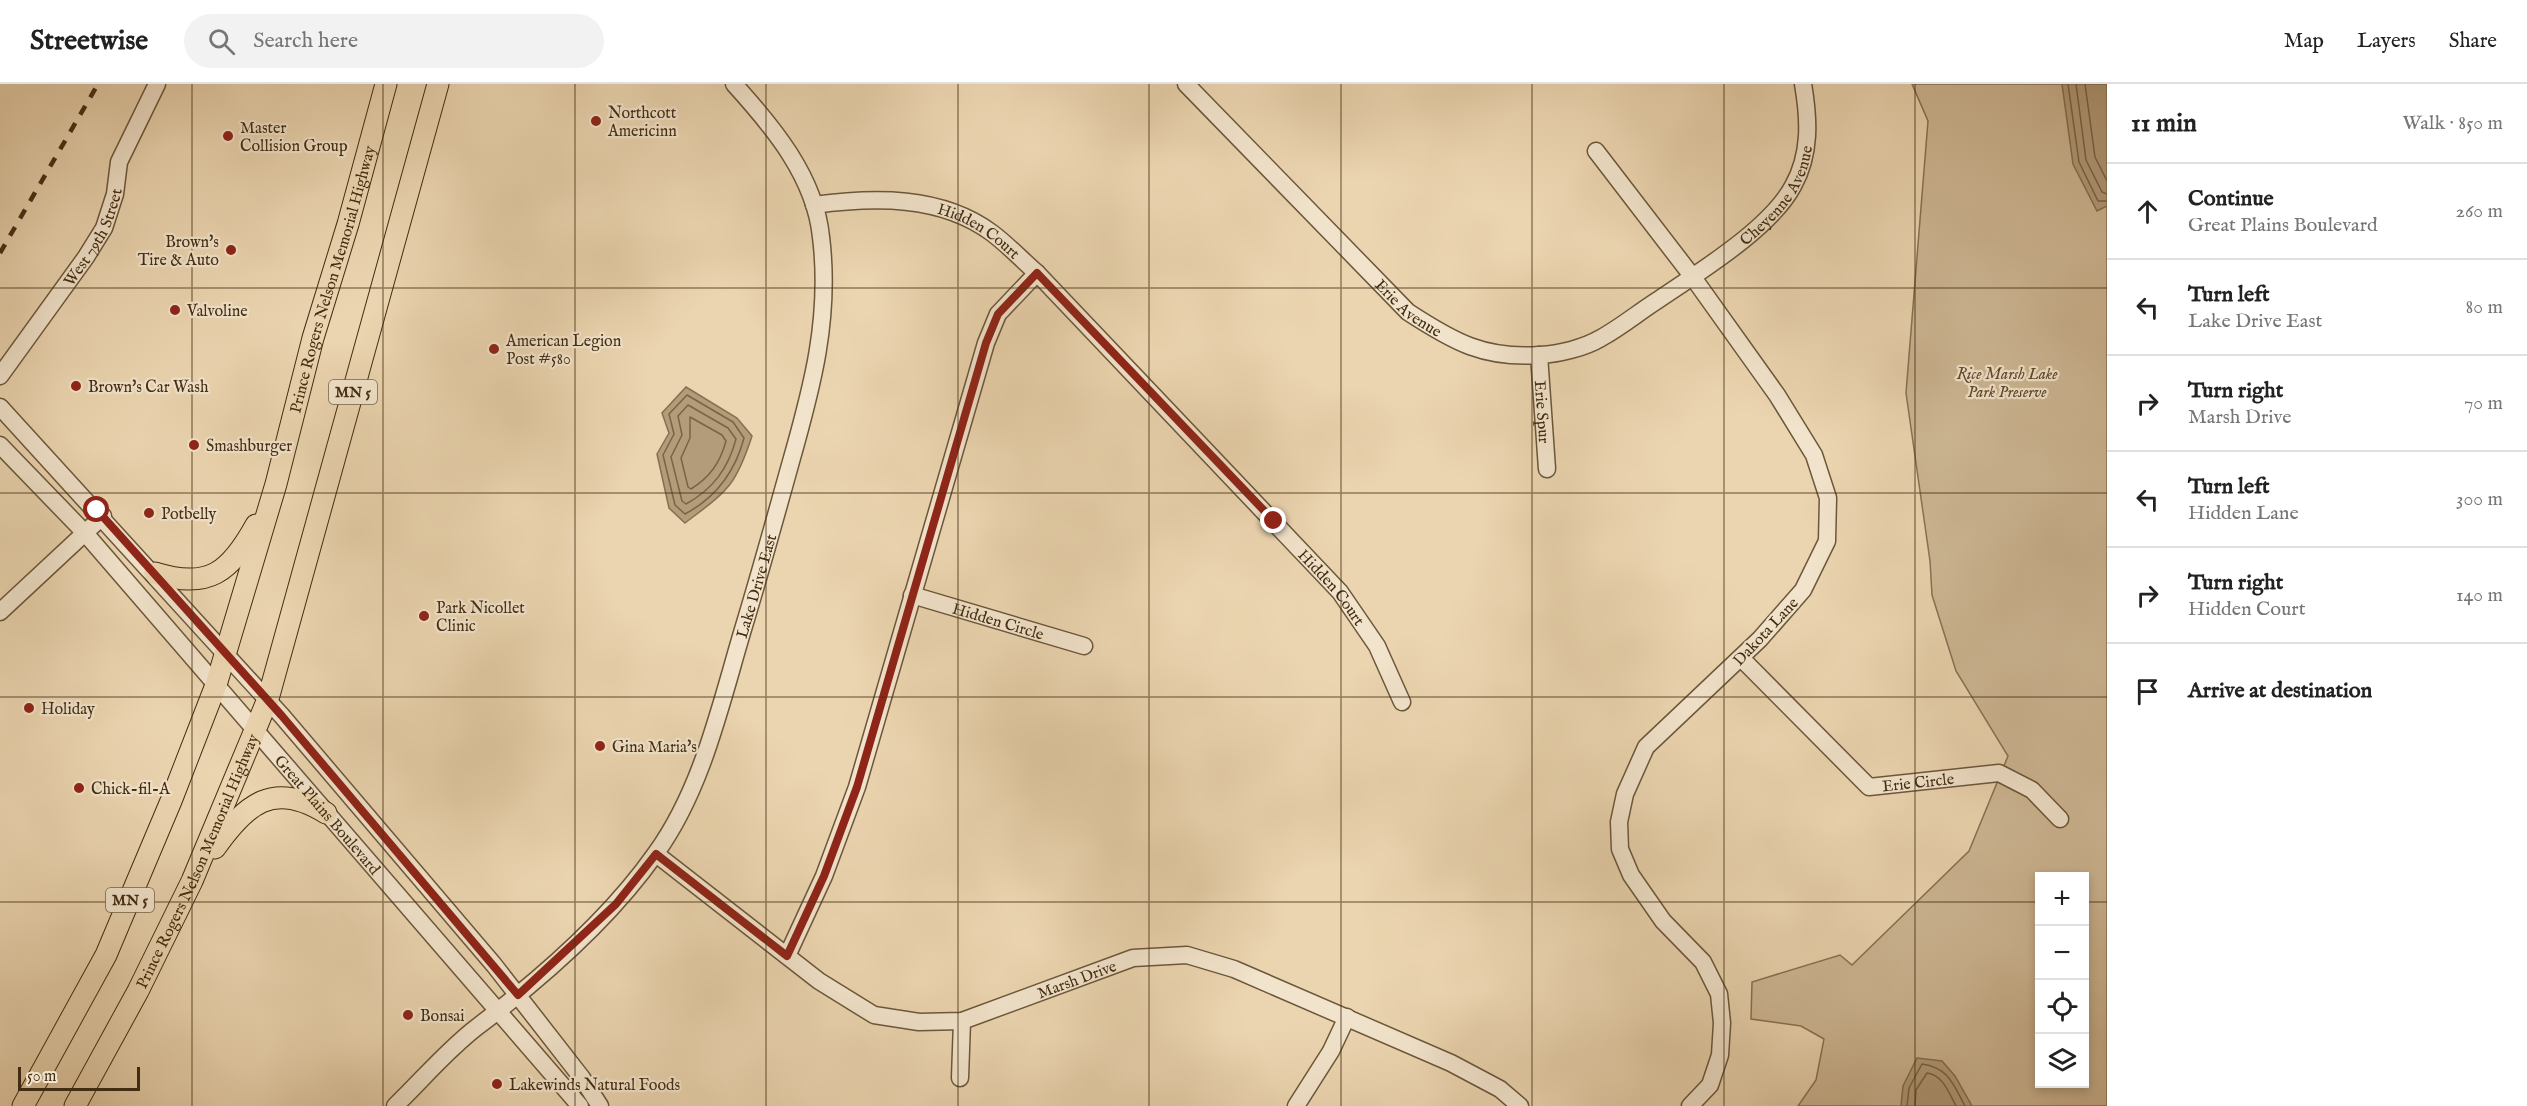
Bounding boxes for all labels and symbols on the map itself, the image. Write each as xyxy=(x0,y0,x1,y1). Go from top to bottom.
place label: Northcott Americinn xyxy=(607,104,677,142)
marker: Northcott Americinn xyxy=(589,114,603,128)
place label: Master Collision Group xyxy=(240,119,348,157)
marker: Master Collision Group xyxy=(221,129,235,143)
street label: Prince Rogers Nelson Memorial Highway xyxy=(286,144,381,415)
street label: Cheyenne Avenue xyxy=(1736,144,1818,251)
street label: West 79th Street xyxy=(60,187,128,291)
street label: Hidden Court xyxy=(935,200,1024,264)
place label: Brown's Tire & Auto xyxy=(138,233,219,271)
marker: Brown's Tire & Auto xyxy=(224,243,238,257)
street label: Erie Avenue xyxy=(1370,276,1445,343)
place label: Valvoline xyxy=(186,302,248,322)
marker: Valvoline xyxy=(168,303,182,317)
place label: American Legion Post #580 xyxy=(505,332,622,370)
marker: American Legion Post #580 xyxy=(487,342,501,356)
park label: Rice Marsh Lake Park Preserve xyxy=(1956,365,2058,403)
place label: Brown's Car Wash xyxy=(88,378,209,398)
marker: Brown's Car Wash xyxy=(69,379,83,393)
road number: MN 5 xyxy=(329,380,377,404)
street label: Erie Spur xyxy=(1529,380,1553,444)
place label: Smashburger xyxy=(206,437,292,457)
marker: Smashburger xyxy=(187,438,201,452)
route start xyxy=(83,496,109,522)
place label: Potbelly xyxy=(161,505,217,525)
marker: Potbelly xyxy=(142,506,156,520)
route end xyxy=(1260,507,1286,533)
street label: Lake Drive East xyxy=(733,532,782,641)
street label: Hidden Court xyxy=(1293,546,1368,631)
street label: Dakota Lane xyxy=(1730,594,1803,671)
place label: Park Nicollet Clinic xyxy=(436,599,525,637)
street label: Hidden Circle xyxy=(950,599,1046,646)
marker: Park Nicollet Clinic xyxy=(417,609,431,623)
place label: Holiday xyxy=(41,700,95,720)
marker: Holiday xyxy=(22,701,36,715)
street label: Prince Rogers Nelson Memorial Highway xyxy=(133,731,264,992)
place label: Gina Maria's xyxy=(612,738,697,758)
marker: Gina Maria's xyxy=(593,739,607,753)
street label: Great Plains Boulevard xyxy=(269,752,384,880)
street label: Erie Circle xyxy=(1881,770,1955,798)
place label: Chick-fil-A xyxy=(91,780,171,800)
marker: Chick-fil-A xyxy=(72,781,86,795)
road number: MN 5 xyxy=(106,888,154,912)
street label: Marsh Drive xyxy=(1035,957,1120,1004)
place label: Bonsai xyxy=(420,1007,465,1027)
marker: Bonsai xyxy=(401,1008,415,1022)
scale bar xyxy=(18,1064,140,1092)
place label: Lakewinds Natural Foods xyxy=(509,1076,681,1096)
marker: Lakewinds Natural Foods xyxy=(490,1077,504,1091)

